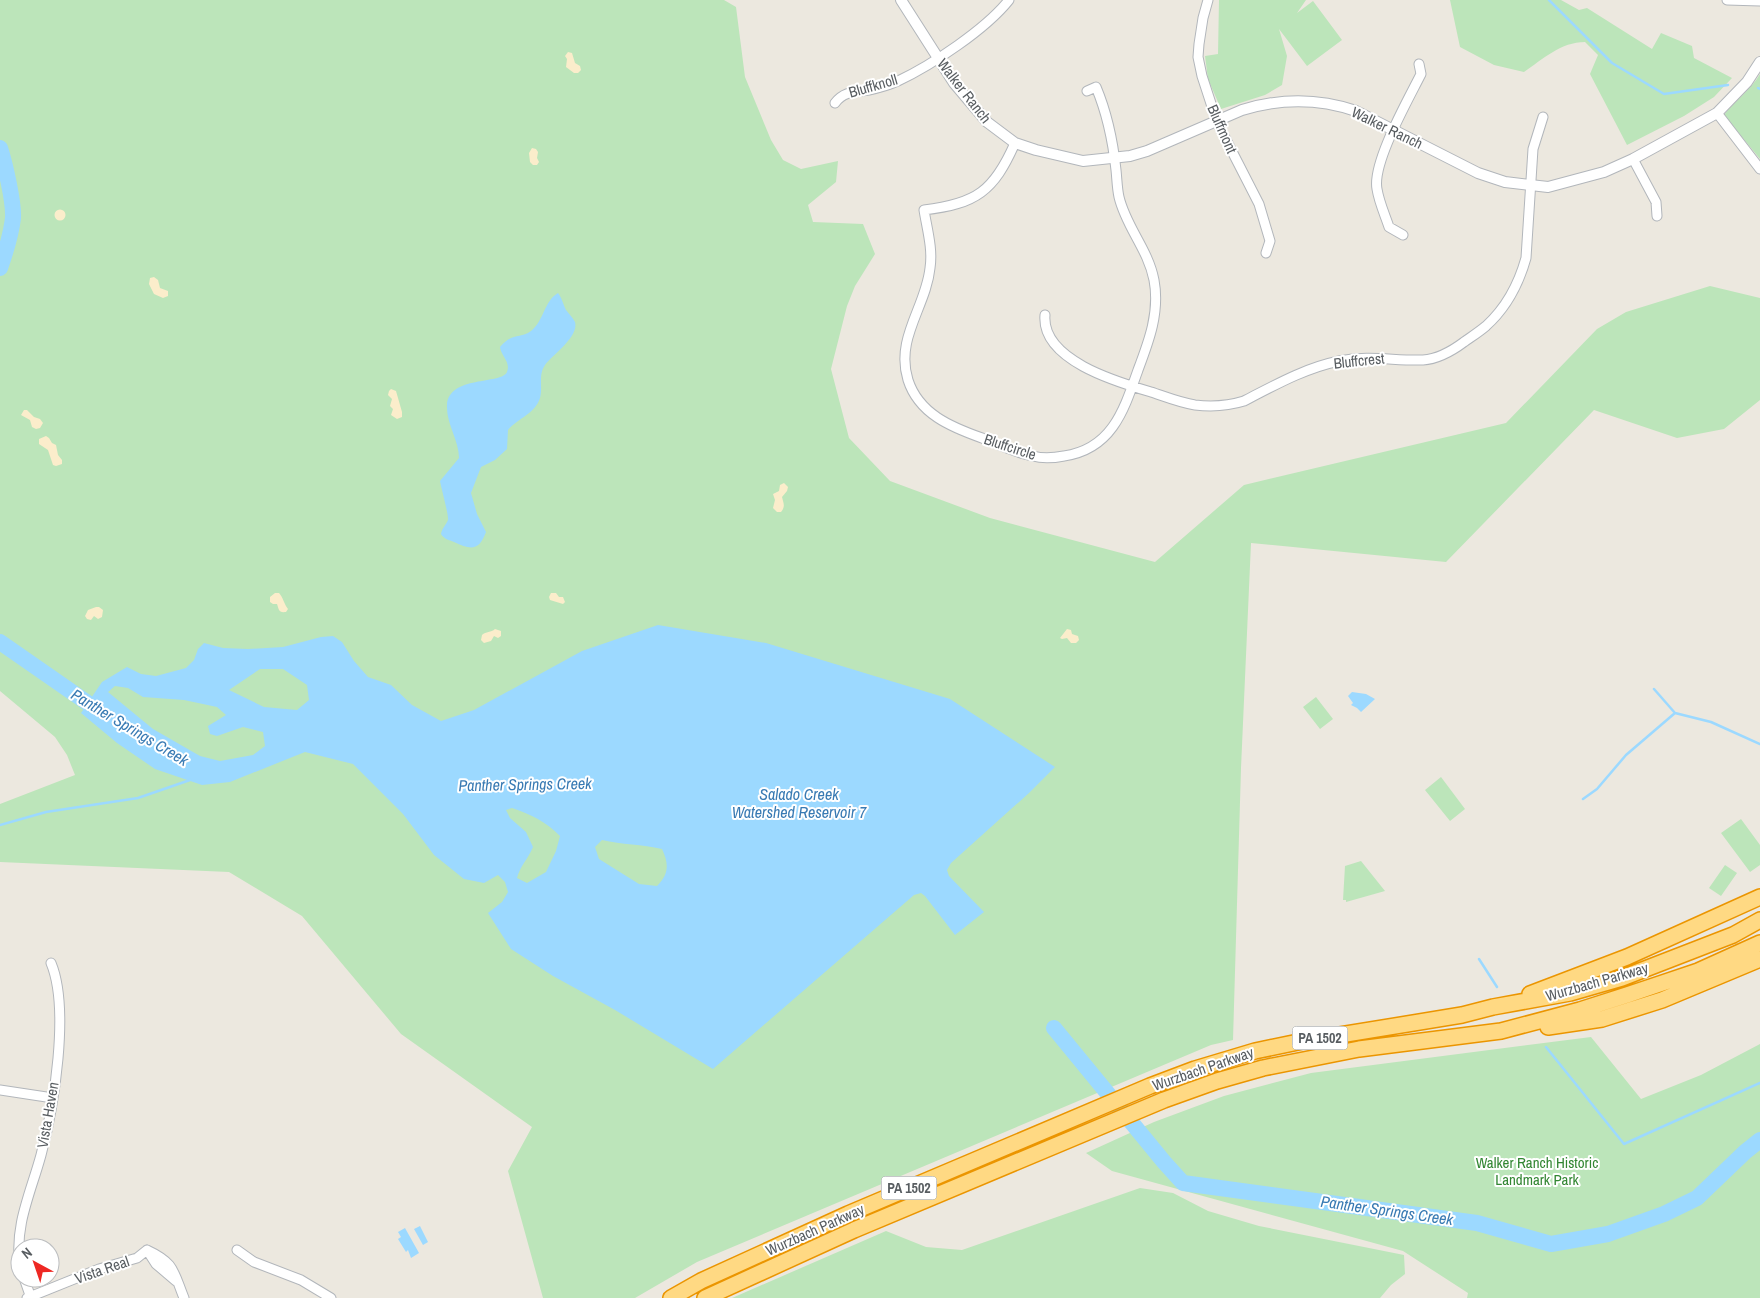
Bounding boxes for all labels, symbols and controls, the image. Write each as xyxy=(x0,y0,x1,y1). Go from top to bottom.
street label: Walker Ranch xyxy=(932,54,996,127)
street label: Bluffknoll xyxy=(846,69,900,102)
street label: Bluffmont xyxy=(1202,101,1243,157)
street label: Walker Ranch xyxy=(1348,101,1426,154)
street label: Bluffcrest xyxy=(1332,347,1386,374)
street label: Bluffcircle xyxy=(981,428,1039,465)
water label: Panther Springs Creek xyxy=(67,683,193,771)
water label: Panther Springs Creek xyxy=(458,772,592,796)
water label: Salado Creek Watershed Reservoir 7 xyxy=(732,783,867,823)
street label: Wurzbach Parkway xyxy=(1543,957,1651,1006)
road number: PA 1502 xyxy=(1292,1026,1348,1050)
street label: Wurzbach Parkway xyxy=(1149,1041,1257,1096)
street label: Vista Haven xyxy=(31,1080,64,1150)
park label: Walker Ranch Historic Landmark Park xyxy=(1476,1152,1598,1190)
road number: PA 1502 xyxy=(882,1176,936,1200)
water label: Panther Springs Creek xyxy=(1319,1190,1455,1230)
street label: Wurzbach Parkway xyxy=(762,1198,868,1261)
north arrow xyxy=(10,1238,60,1288)
text: N xyxy=(18,1243,36,1263)
street label: Vista Real xyxy=(72,1250,132,1289)

